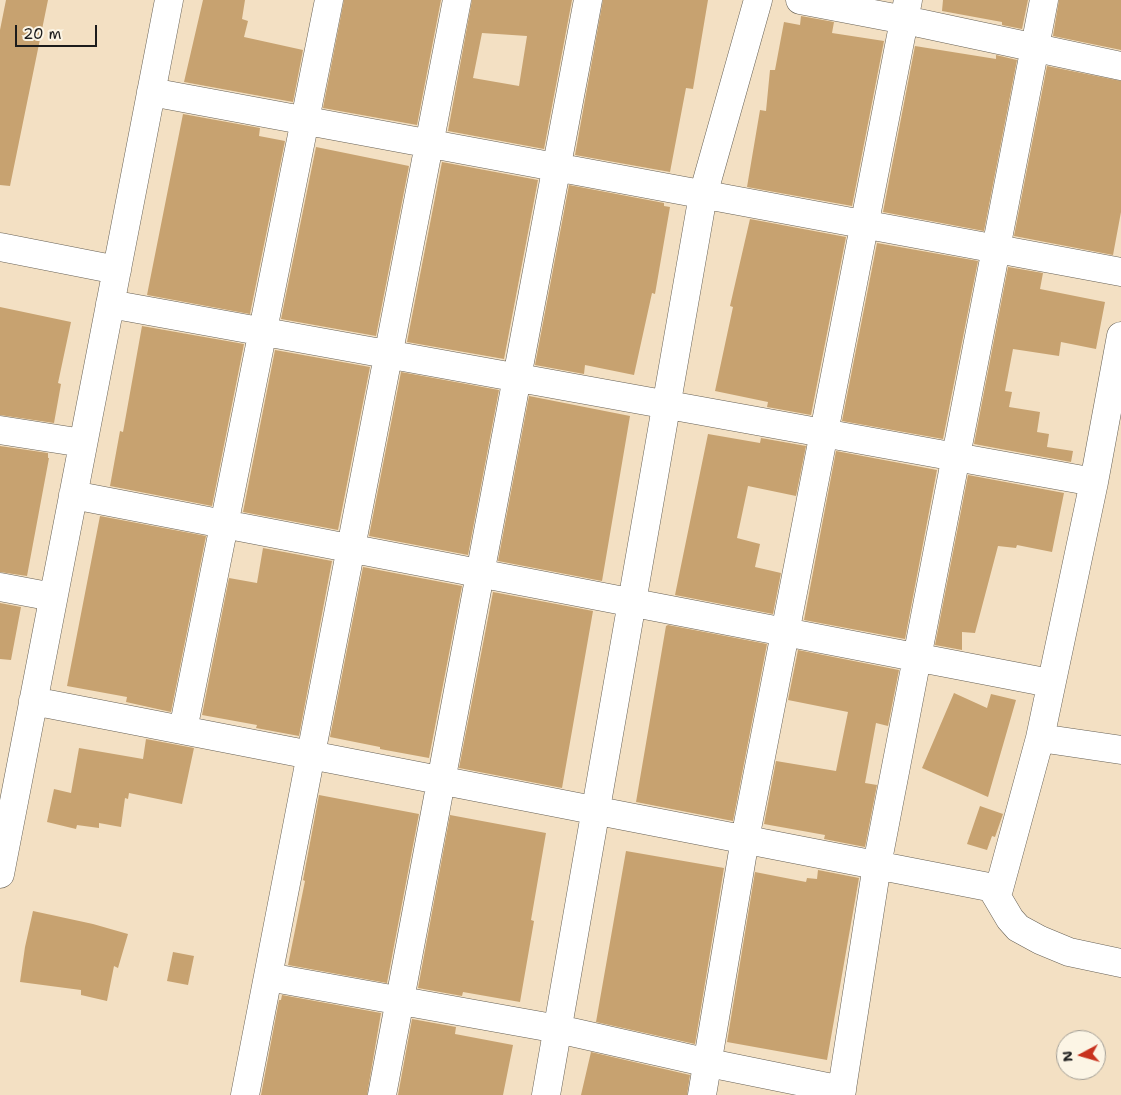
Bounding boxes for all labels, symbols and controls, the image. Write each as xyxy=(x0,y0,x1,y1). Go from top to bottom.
scale bar xyxy=(18,15,100,47)
text: 20 m xyxy=(23,24,62,44)
north arrow xyxy=(1056,1030,1106,1080)
text: N xyxy=(1058,1050,1077,1063)

